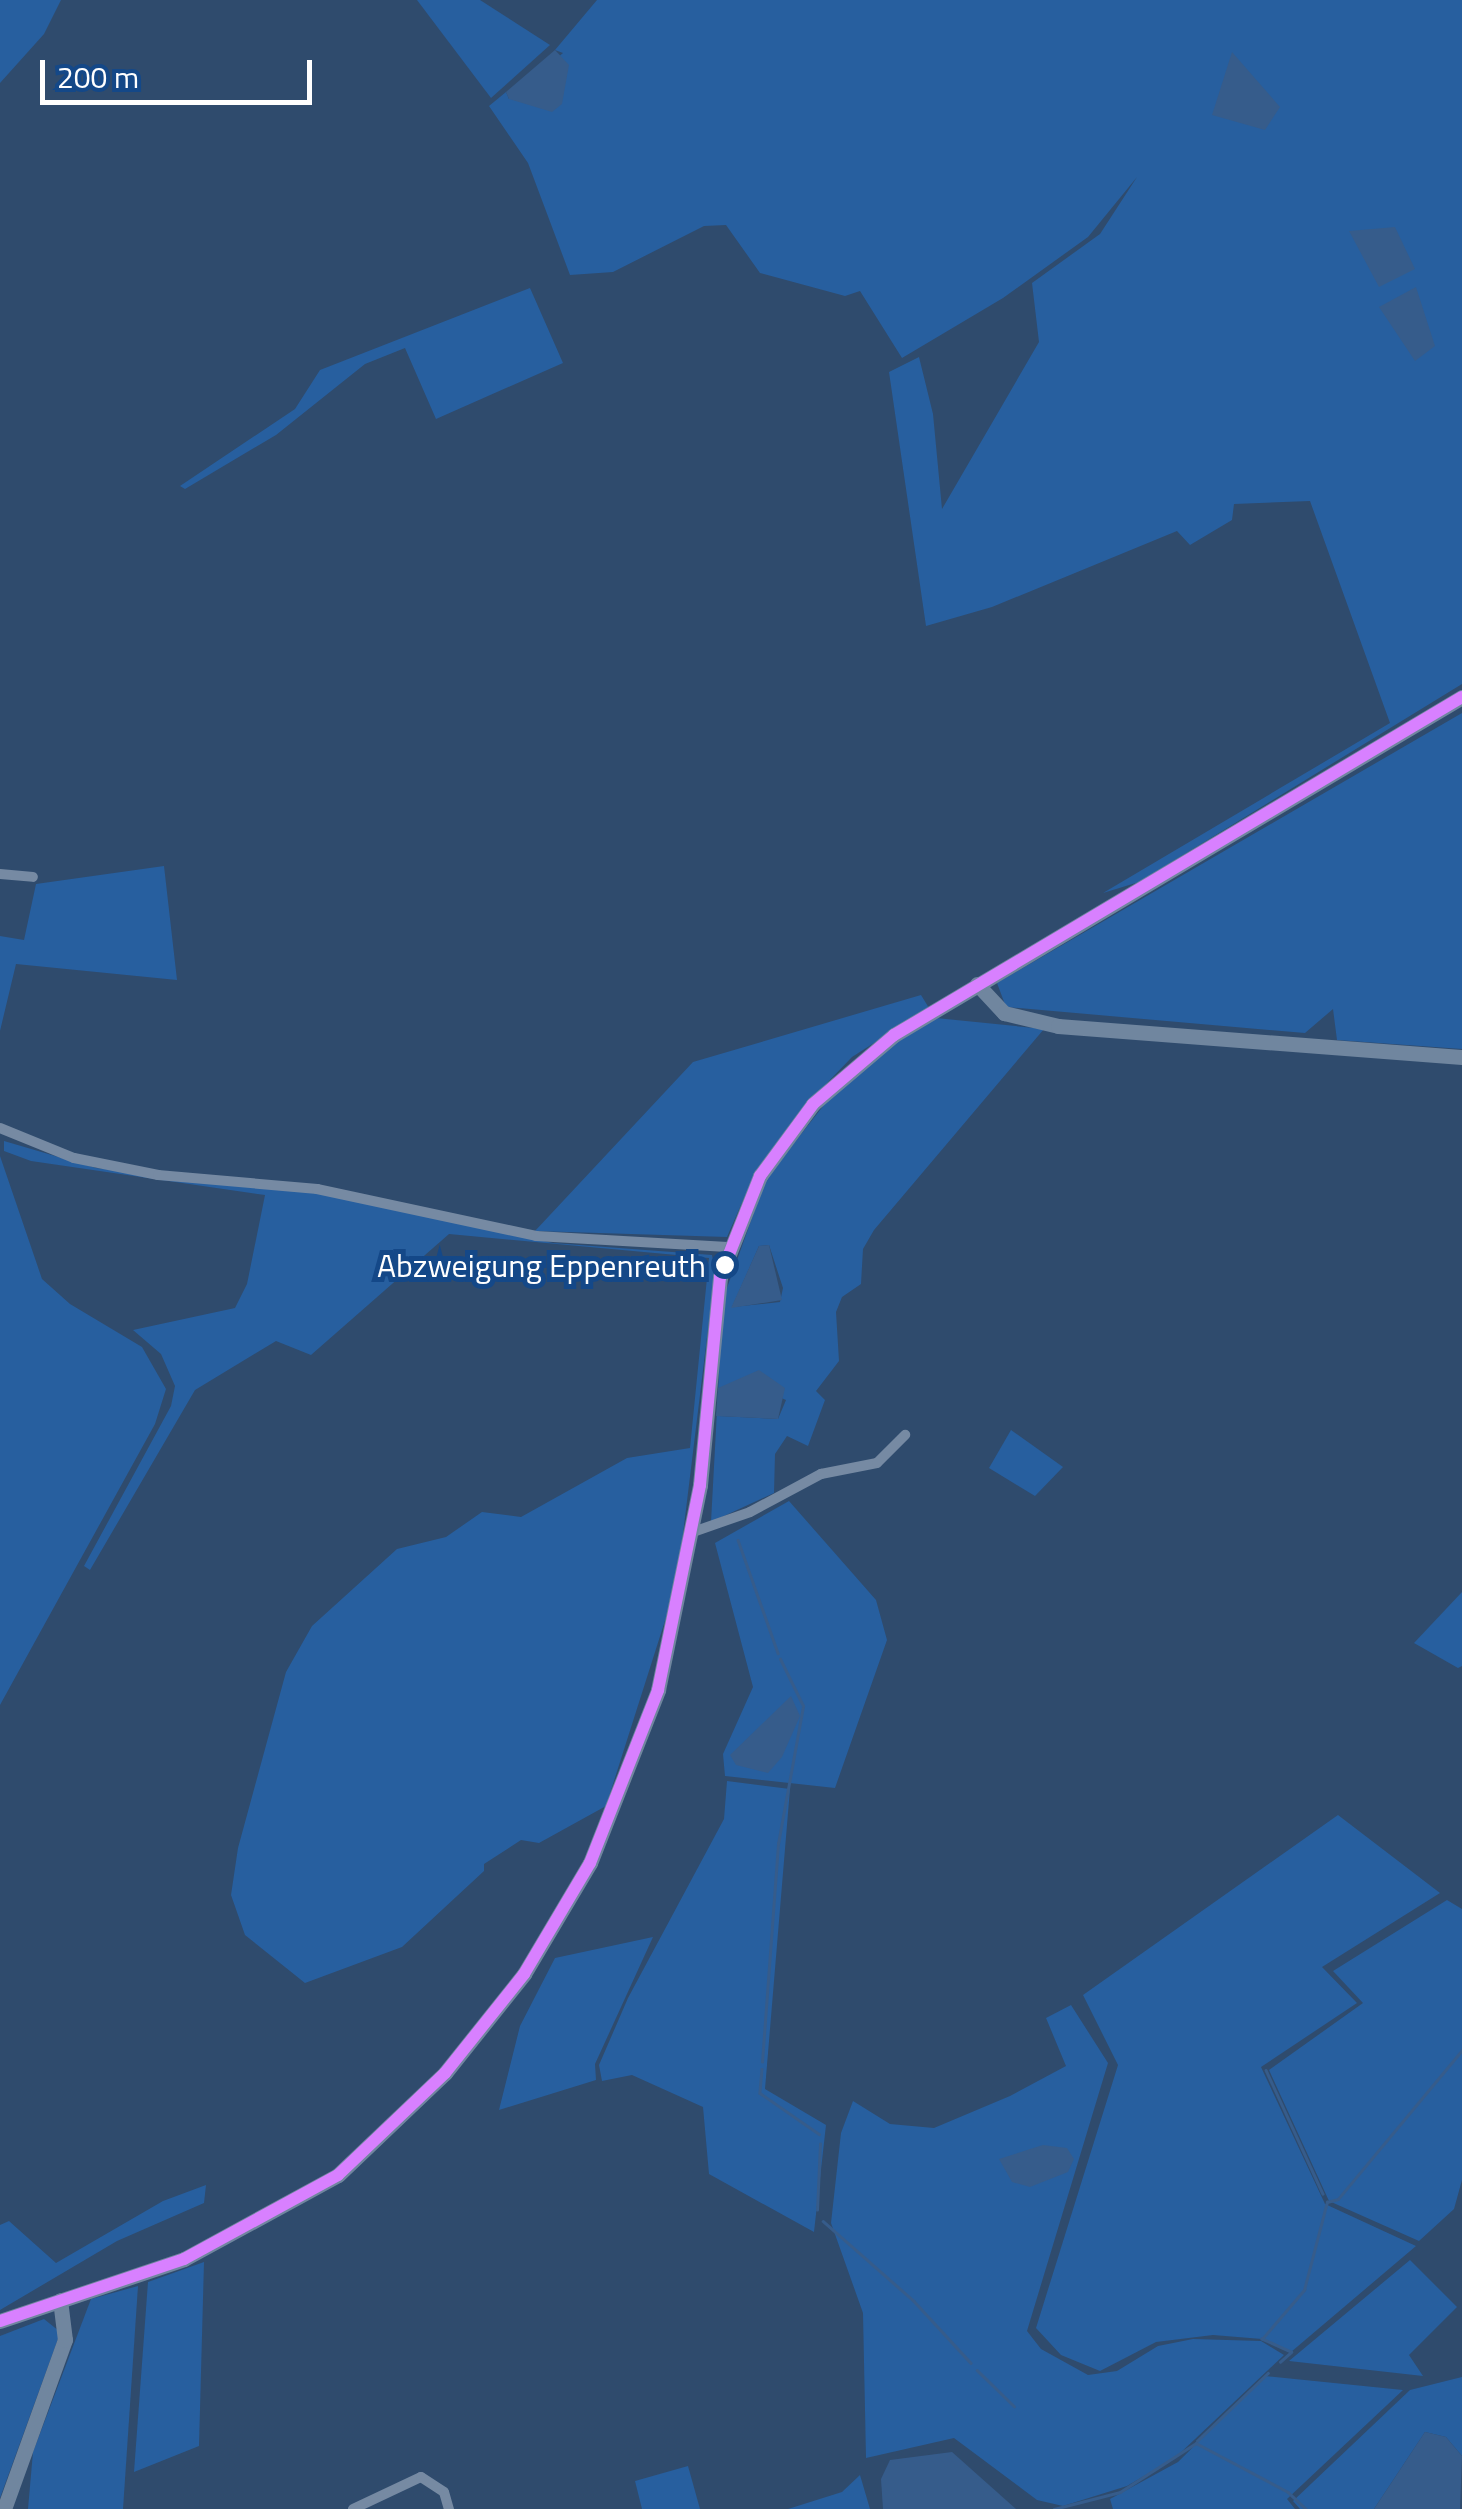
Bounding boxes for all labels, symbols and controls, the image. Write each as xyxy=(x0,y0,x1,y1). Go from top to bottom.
scale bar xyxy=(45,40,318,102)
text: 200 m xyxy=(57,54,139,100)
place label: Abzweigung Eppenreuth xyxy=(377,1246,706,1284)
marker: Abzweigung Eppenreuth xyxy=(715,1255,735,1275)

